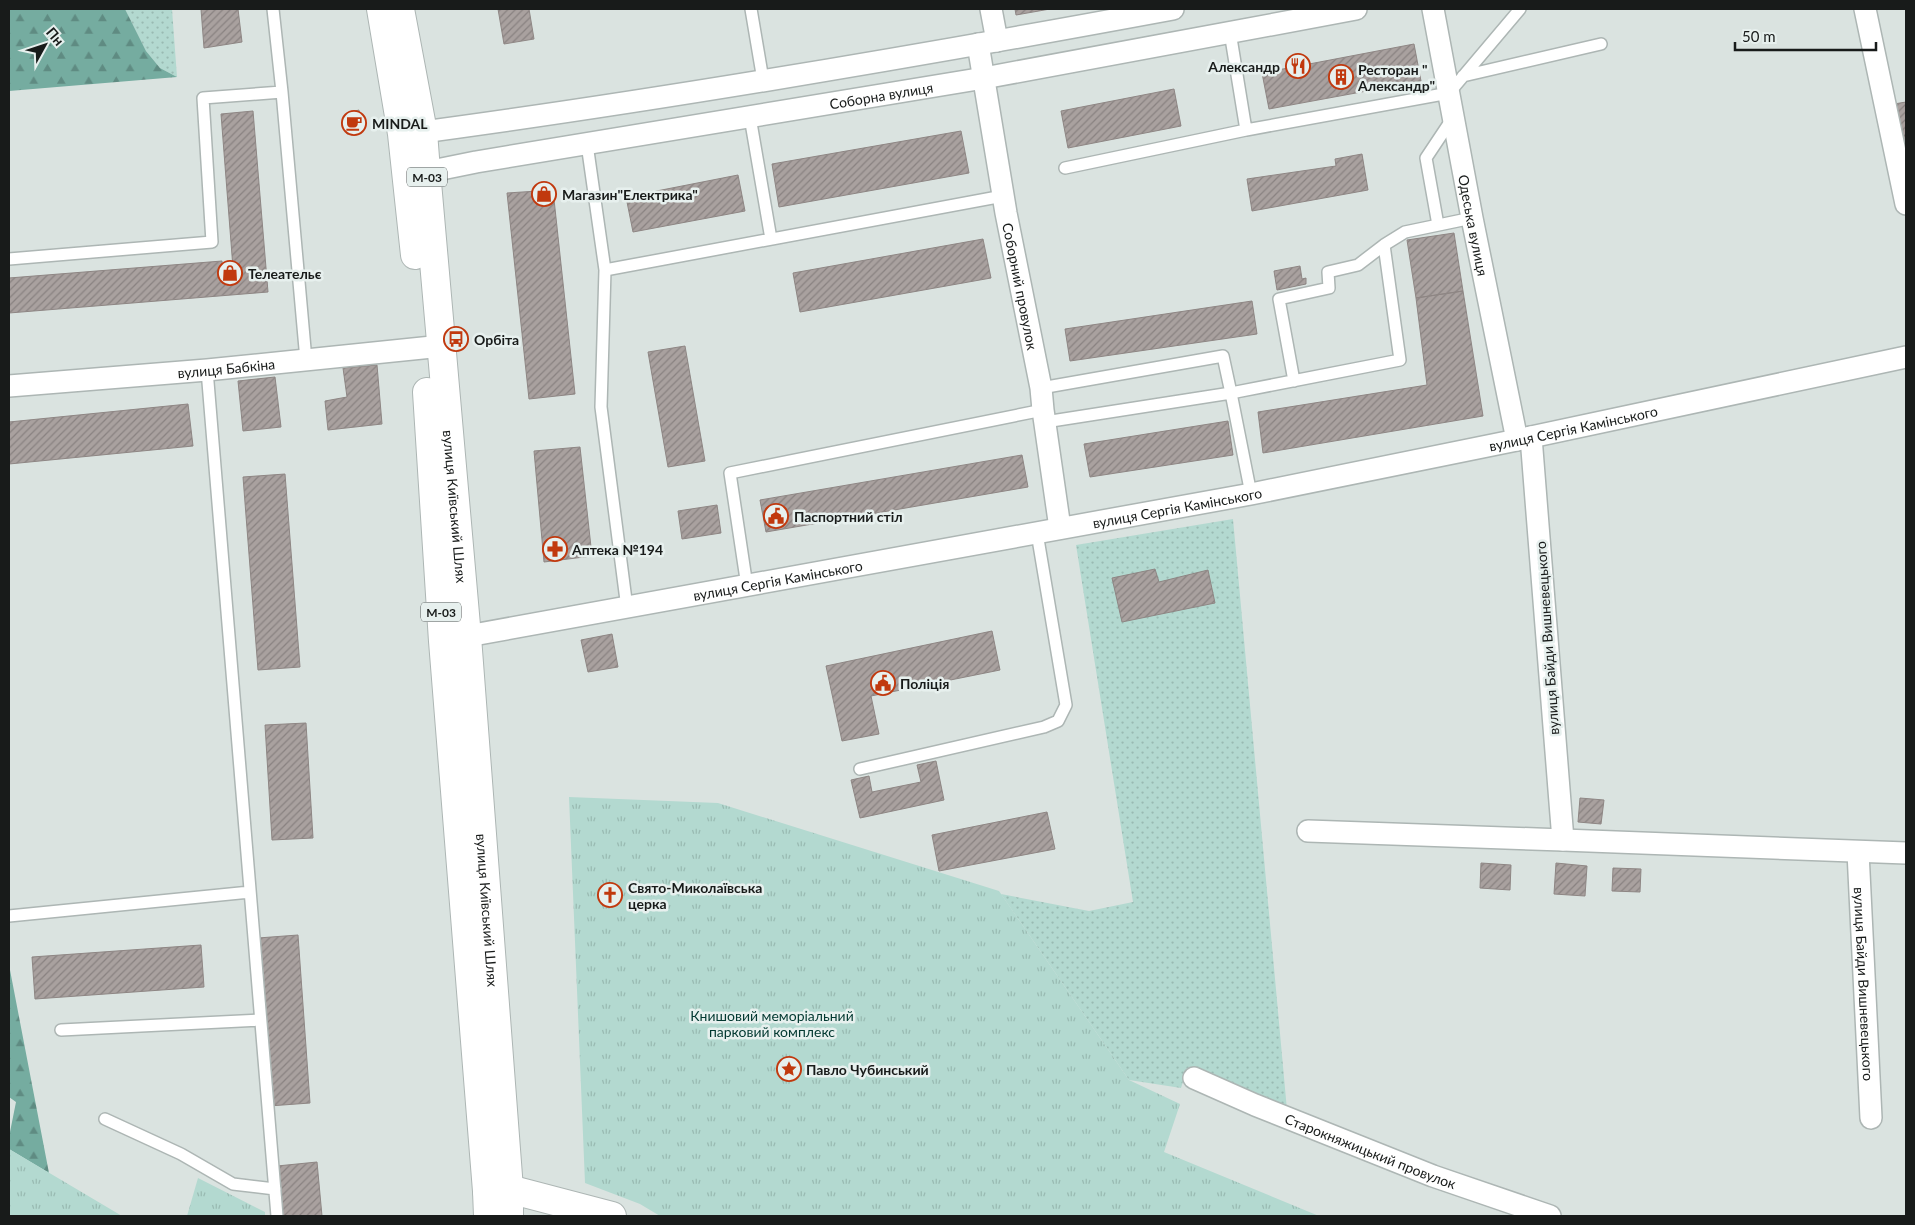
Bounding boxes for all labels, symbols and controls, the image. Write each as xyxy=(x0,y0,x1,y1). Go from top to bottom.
north arrow xyxy=(20,20,70,70)
scale bar xyxy=(1735,20,1876,52)
text: Пн xyxy=(43,24,68,49)
text: 50 m xyxy=(1742,27,1776,45)
restaurant icon: Александр xyxy=(1285,53,1311,79)
place label: Александр xyxy=(1207,58,1280,75)
place label: Ресторан " Александр" xyxy=(1357,61,1435,94)
building icon: Ресторан " Александр" xyxy=(1328,64,1354,90)
street label: Соборна вулиця xyxy=(828,78,934,112)
cafe icon: MINDAL xyxy=(341,110,367,136)
place label: MINDAL xyxy=(372,115,428,132)
road number: М-03 xyxy=(407,168,447,186)
street label: Одеська вулиця xyxy=(1456,173,1492,277)
shop icon: Магазин"Електрика" xyxy=(531,181,557,207)
place label: Магазин"Електрика" xyxy=(562,186,698,203)
street label: Соборний провулок xyxy=(1000,221,1042,352)
shop icon: Телеательє xyxy=(217,260,243,286)
place label: Телеательє xyxy=(248,265,322,282)
bus stop icon: Орбіта xyxy=(443,326,469,352)
place label: Орбіта xyxy=(474,331,519,348)
street label: вулиця Бабкіна xyxy=(177,355,276,381)
street label: вулиця Сергія Камінського xyxy=(1487,402,1659,454)
street label: вулиця Київський Шлях xyxy=(440,429,471,584)
street label: вулиця Сергія Камінського xyxy=(1091,483,1263,531)
public building icon: Паспортний стіл xyxy=(763,503,789,529)
place label: Паспортний стіл xyxy=(794,508,903,525)
pharmacy icon: Аптека №194 xyxy=(542,536,568,562)
place label: Аптека №194 xyxy=(571,541,663,558)
street label: вулиця Байди Вишневецького xyxy=(1532,541,1562,735)
street label: вулиця Сергія Камінського xyxy=(692,556,864,603)
road number: М-03 xyxy=(421,602,461,622)
public building icon: Поліція xyxy=(870,670,896,696)
place label: Поліція xyxy=(900,675,949,692)
street label: вулиця Київський Шлях xyxy=(473,833,502,987)
place label: Свято-Миколаївська церка xyxy=(628,879,762,912)
church icon: Свято-Миколаївська церка xyxy=(597,882,623,908)
street label: вулиця Байди Вишневецького xyxy=(1851,886,1878,1081)
park label: Книшовий меморіальний парковий комплекс xyxy=(690,1007,854,1040)
place icon: Павло Чубинський xyxy=(776,1056,802,1082)
place label: Павло Чубинський xyxy=(806,1061,929,1078)
street label: Старокняжицький провулок xyxy=(1282,1109,1459,1192)

